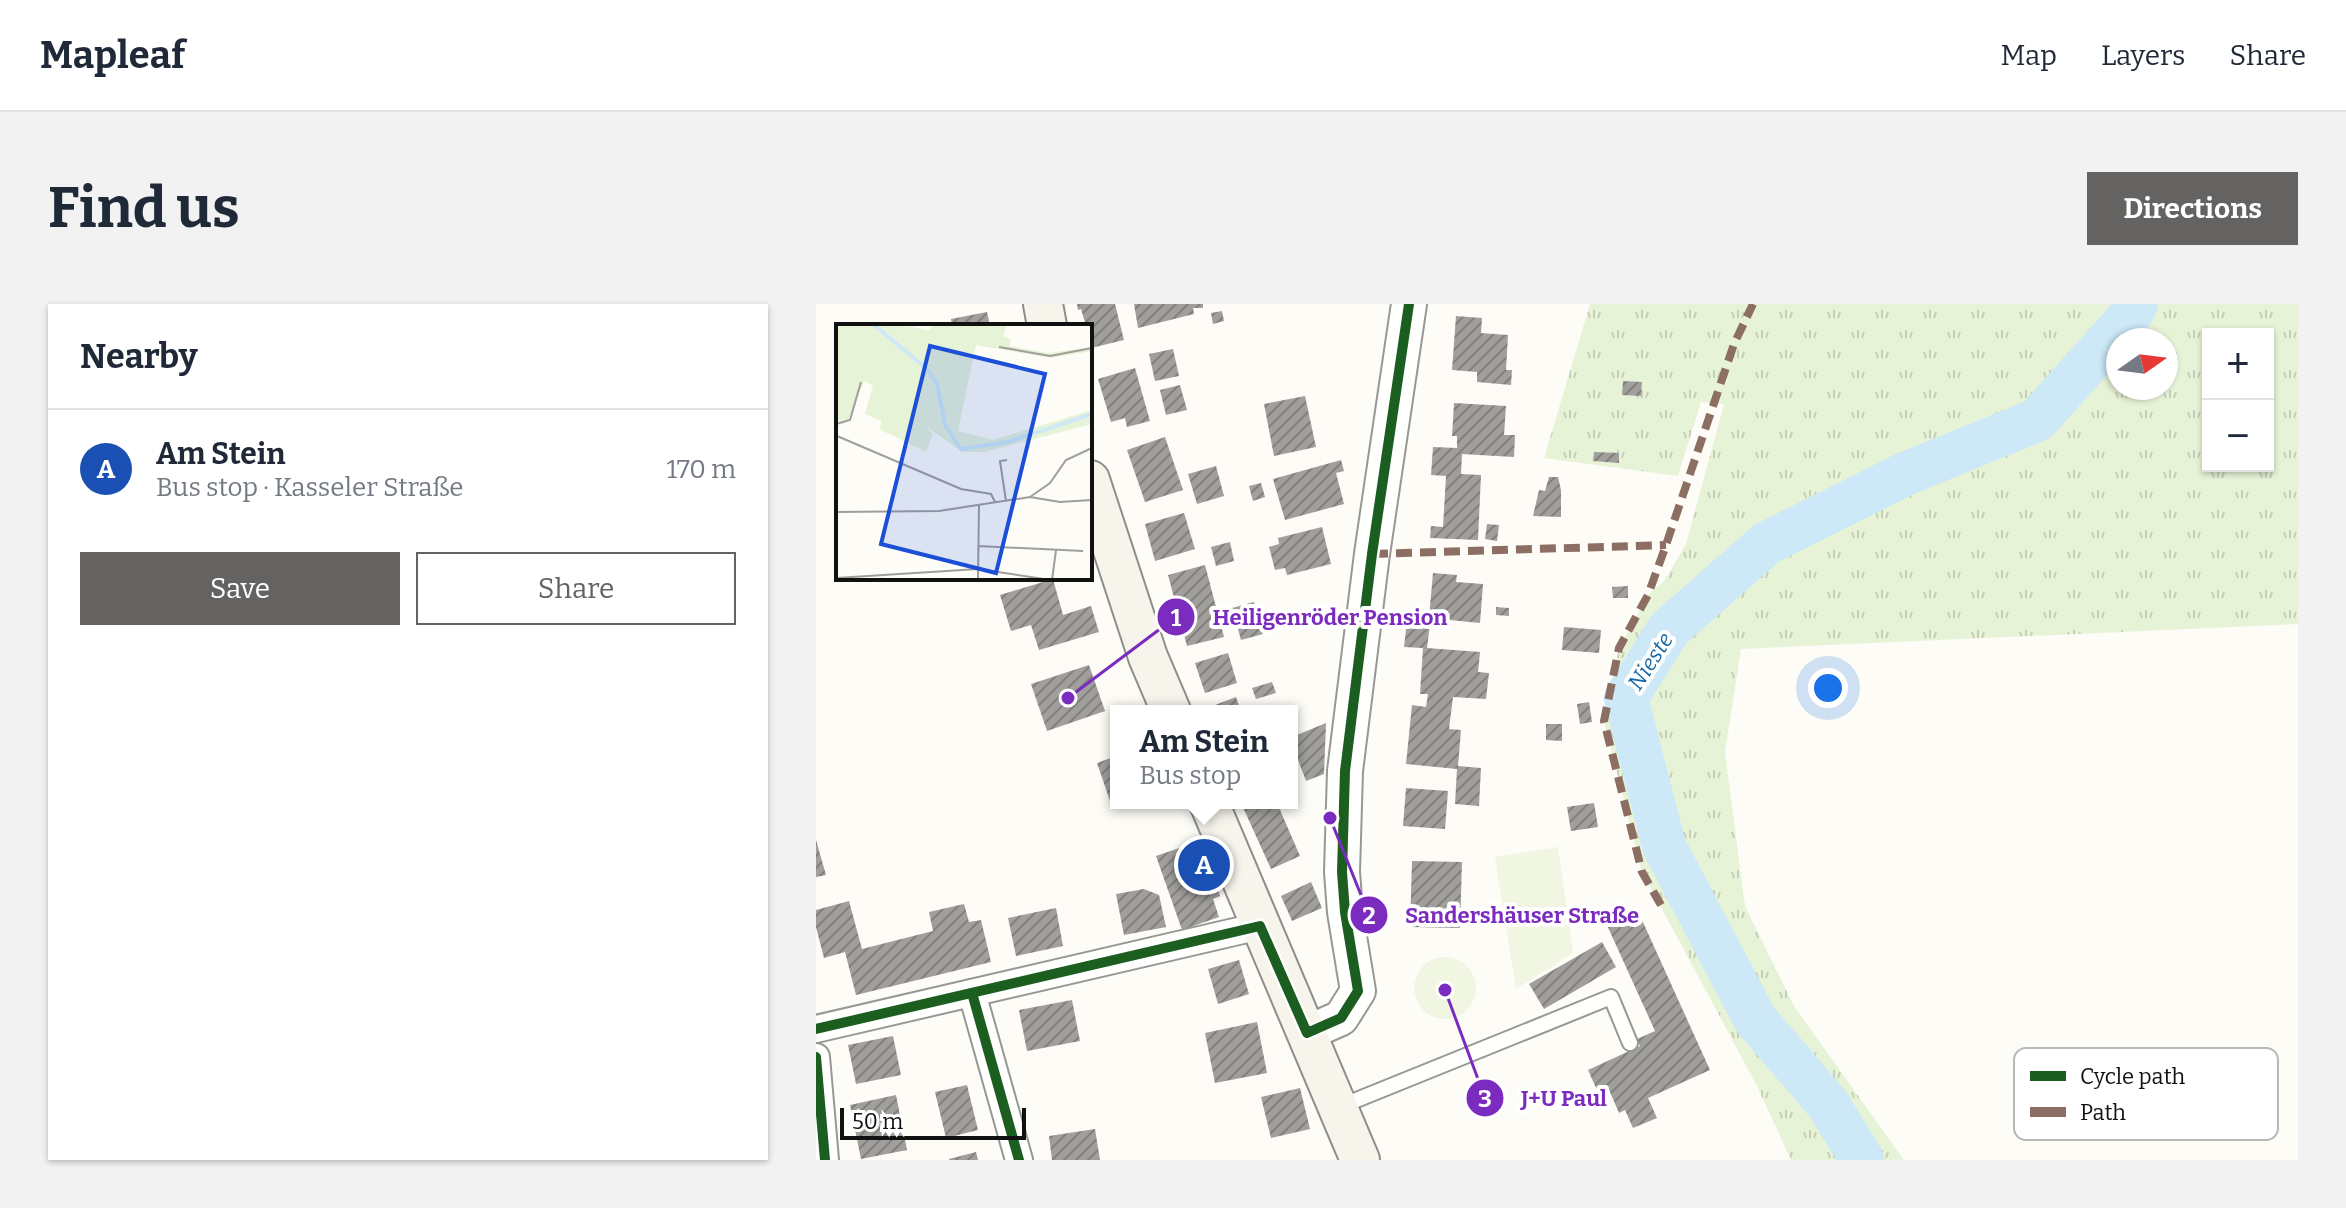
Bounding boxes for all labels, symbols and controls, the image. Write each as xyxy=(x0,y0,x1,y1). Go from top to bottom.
text: Mapleaf xyxy=(40,32,185,78)
text: Map xyxy=(2000,39,2057,72)
text: Layers xyxy=(2101,39,2185,72)
text: Share xyxy=(2229,39,2306,72)
button: Directions xyxy=(2087,172,2298,245)
text: Find us xyxy=(48,175,240,242)
inset map xyxy=(836,324,1092,580)
north arrow xyxy=(2106,328,2178,400)
map controls xyxy=(2202,328,2274,472)
button: + xyxy=(2202,328,2274,400)
text: Nearby xyxy=(80,336,198,377)
button: − xyxy=(2202,400,2274,472)
text: Am Stein xyxy=(156,436,286,472)
text: A xyxy=(97,454,115,485)
text: 170 m xyxy=(666,454,736,485)
text: Bus stop · Kasseler Straße xyxy=(156,472,463,503)
button: Save xyxy=(80,552,400,625)
button: Share xyxy=(416,552,736,625)
callout: Heiligenröder Pension xyxy=(1156,594,1463,640)
text: 1 xyxy=(1171,604,1182,632)
text: Heiligenröder Pension xyxy=(1212,604,1448,631)
water label: Nieste xyxy=(1622,627,1679,695)
your location xyxy=(1808,668,1848,708)
popup xyxy=(1110,705,1298,809)
text: Am Stein xyxy=(1139,724,1269,760)
text: Bus stop xyxy=(1139,760,1241,791)
pin: A xyxy=(1178,835,1230,895)
callout: Sandershäuser Straße xyxy=(1349,892,1655,938)
text: 2 xyxy=(1362,902,1376,930)
text: Sandershäuser Straße xyxy=(1405,902,1639,929)
legend xyxy=(2014,1048,2278,1140)
text: Cycle path xyxy=(2080,1063,2185,1090)
callout: J+U Paul xyxy=(1465,1075,1622,1121)
text: 3 xyxy=(1478,1085,1492,1113)
text: J+U Paul xyxy=(1520,1085,1607,1112)
text: Path xyxy=(2080,1099,2126,1126)
scale bar xyxy=(840,1104,1026,1140)
text: 50 m xyxy=(852,1108,903,1135)

